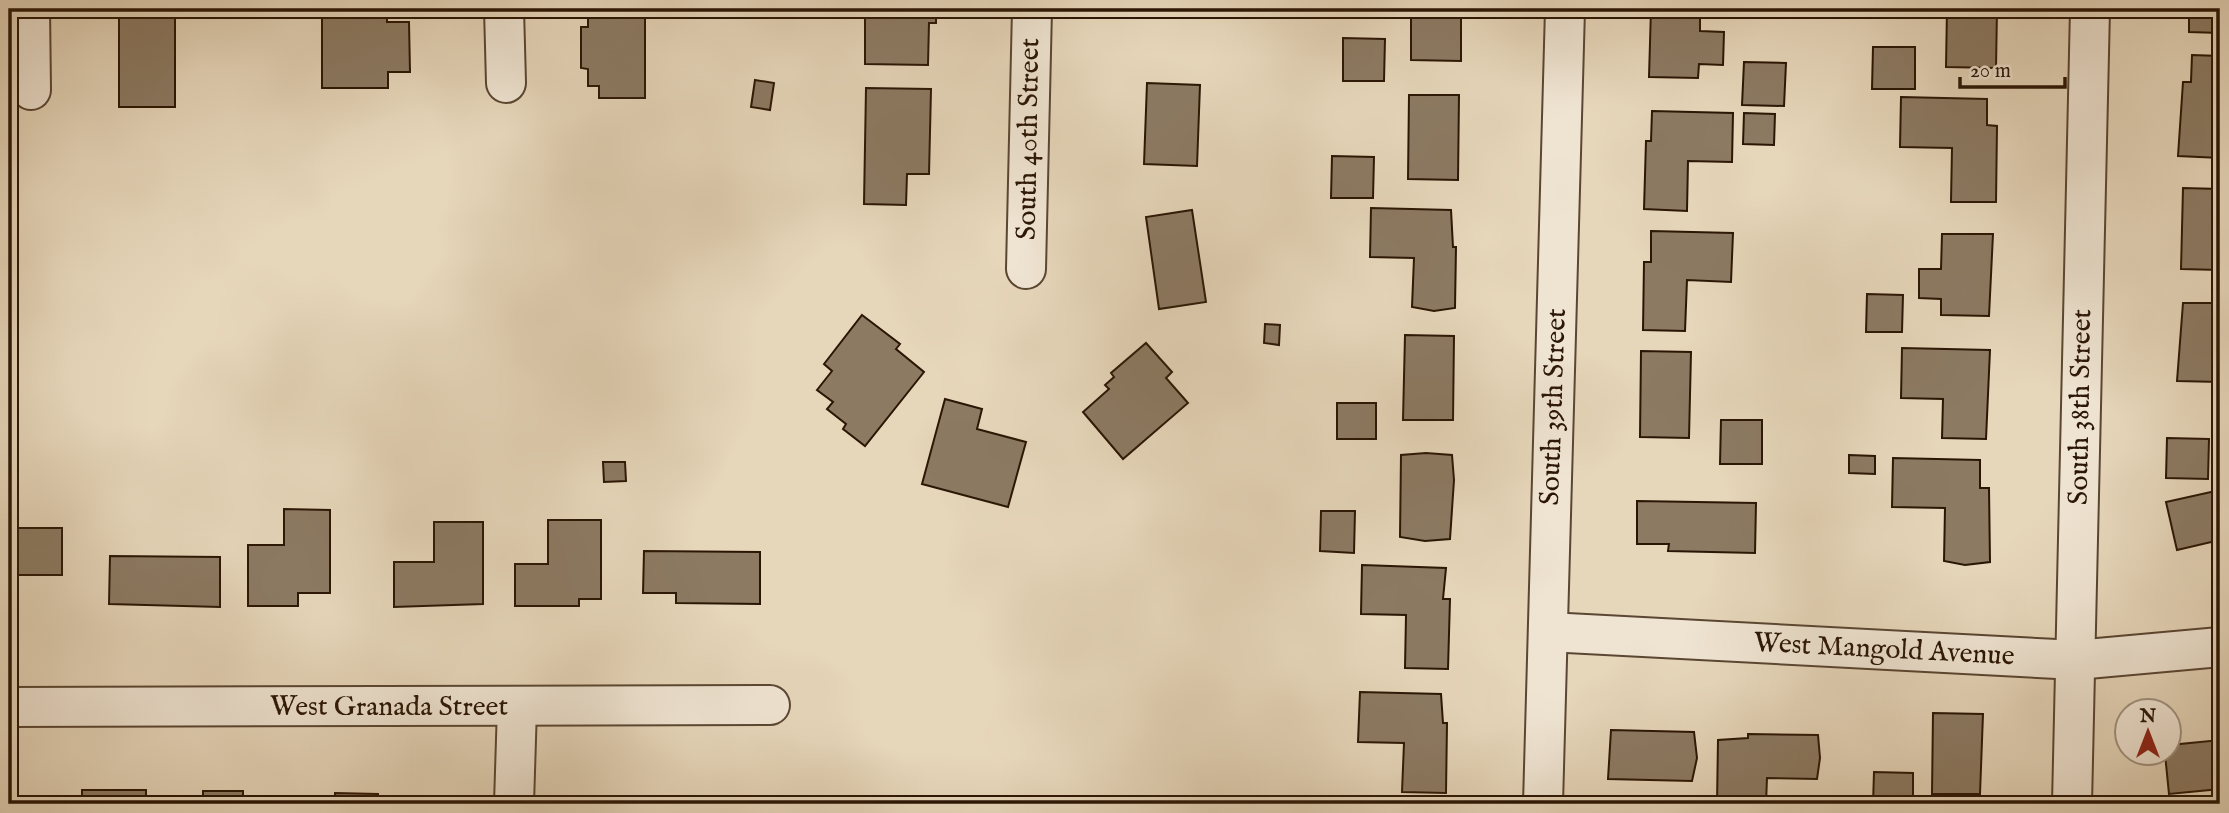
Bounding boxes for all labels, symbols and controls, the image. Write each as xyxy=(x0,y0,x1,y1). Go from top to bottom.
street label: South 40th Street xyxy=(1010,37,1048,240)
scale bar xyxy=(1960,46,2064,90)
text: 20 m xyxy=(1970,58,2011,85)
street label: South 39th Street xyxy=(1533,307,1575,506)
street label: South 38th Street xyxy=(2062,308,2100,505)
street label: West Mangold Avenue xyxy=(1753,626,2016,674)
street label: West Granada Street xyxy=(270,690,508,725)
north arrow xyxy=(2114,698,2184,768)
text: N xyxy=(2139,705,2157,729)

